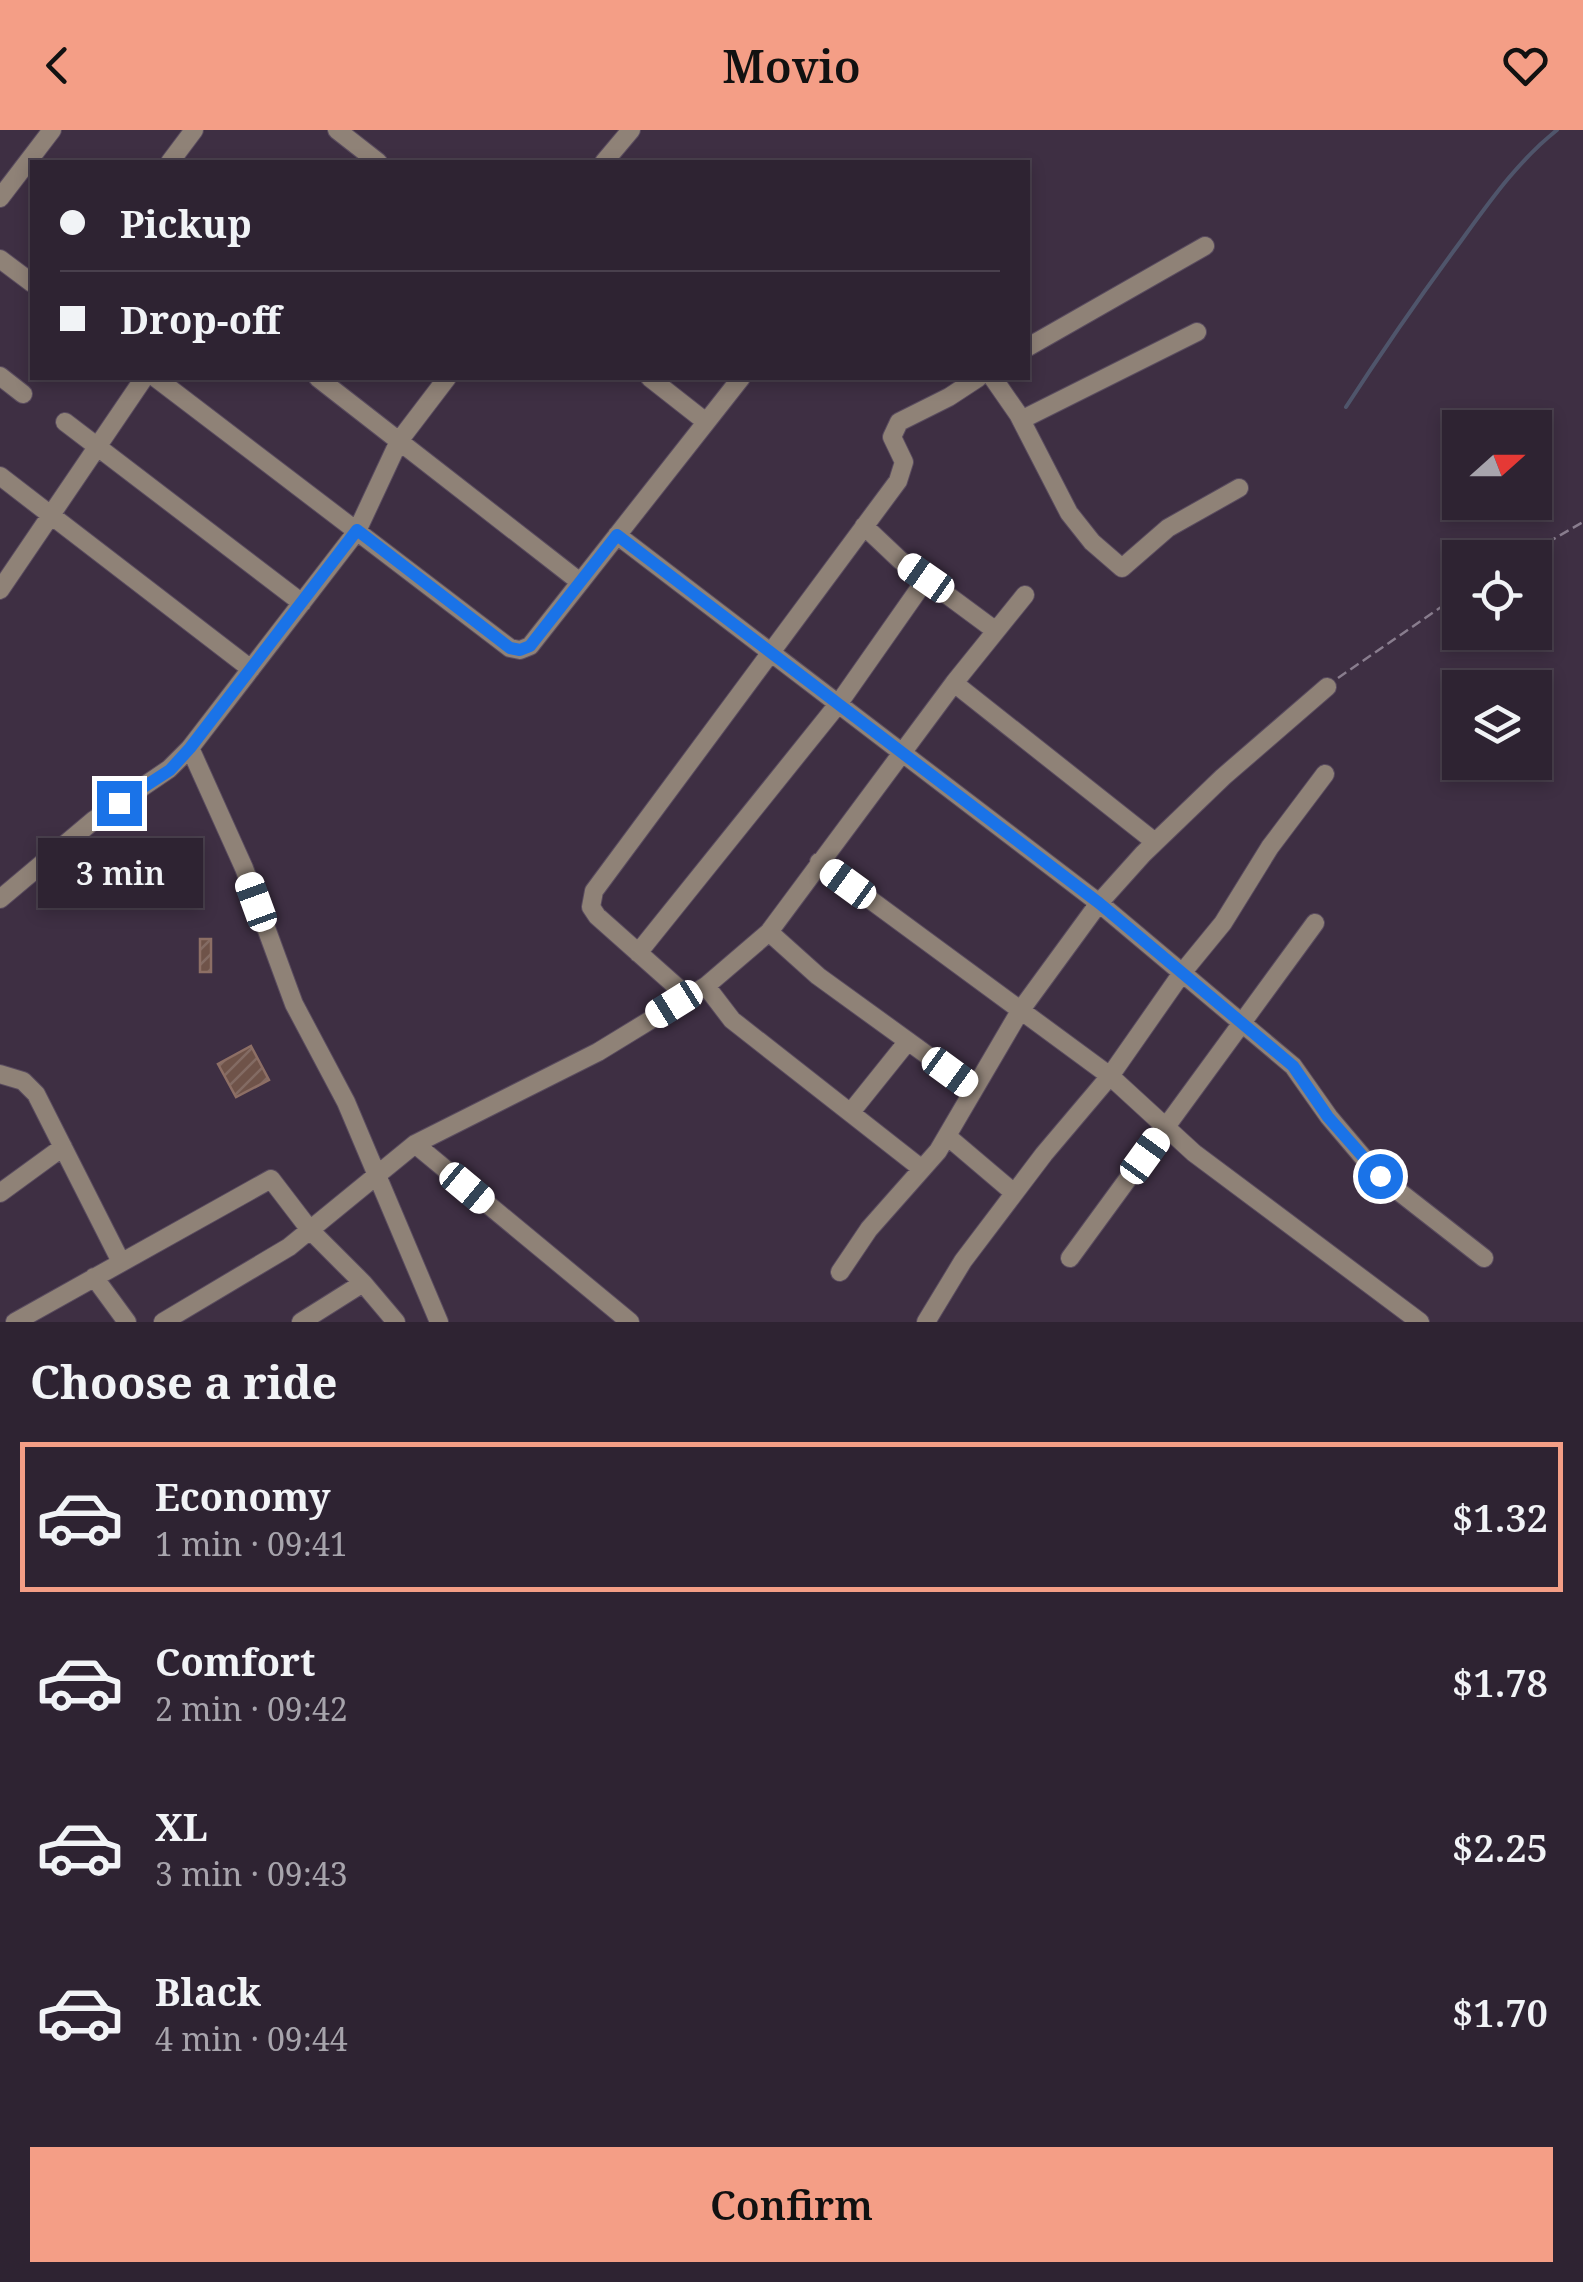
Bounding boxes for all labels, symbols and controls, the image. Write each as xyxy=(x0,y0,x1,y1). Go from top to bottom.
text: Movio xyxy=(722,35,861,96)
icon: back xyxy=(30,38,85,93)
icon: heart xyxy=(1498,38,1553,93)
text: Pickup xyxy=(120,197,252,249)
text: Drop-off xyxy=(120,293,281,345)
north arrow xyxy=(1442,410,1552,520)
map controls xyxy=(1442,410,1552,780)
button: locate xyxy=(1442,540,1552,650)
car xyxy=(893,549,959,607)
button: layers xyxy=(1442,670,1552,780)
route end xyxy=(97,781,142,826)
callout: 3 min xyxy=(36,838,202,908)
text: 3 min xyxy=(76,851,165,894)
car xyxy=(815,854,881,914)
car xyxy=(232,869,280,935)
car xyxy=(641,975,707,1033)
car xyxy=(917,1042,983,1102)
car xyxy=(1115,1123,1175,1189)
route start xyxy=(1358,1154,1403,1199)
car xyxy=(434,1157,500,1219)
text: Choose a ride xyxy=(30,1351,338,1412)
text: Economy xyxy=(155,1470,331,1522)
icon: car xyxy=(35,1472,125,1562)
text: $1.32 xyxy=(1452,1491,1548,1543)
text: 1 min · 09:41 xyxy=(155,1522,348,1565)
text: Comfort xyxy=(155,1635,315,1687)
icon: car xyxy=(35,1637,125,1727)
text: $1.78 xyxy=(1452,1656,1548,1708)
text: 2 min · 09:42 xyxy=(155,1687,348,1730)
text: XL xyxy=(155,1800,208,1852)
icon: car xyxy=(35,1802,125,1892)
text: $2.25 xyxy=(1452,1821,1548,1873)
text: 3 min · 09:43 xyxy=(155,1852,348,1895)
text: Black xyxy=(155,1965,261,2017)
icon: car xyxy=(35,1967,125,2057)
text: $1.70 xyxy=(1452,1986,1548,2038)
text: 4 min · 09:44 xyxy=(155,2017,348,2060)
button: Confirm xyxy=(30,2147,1553,2262)

